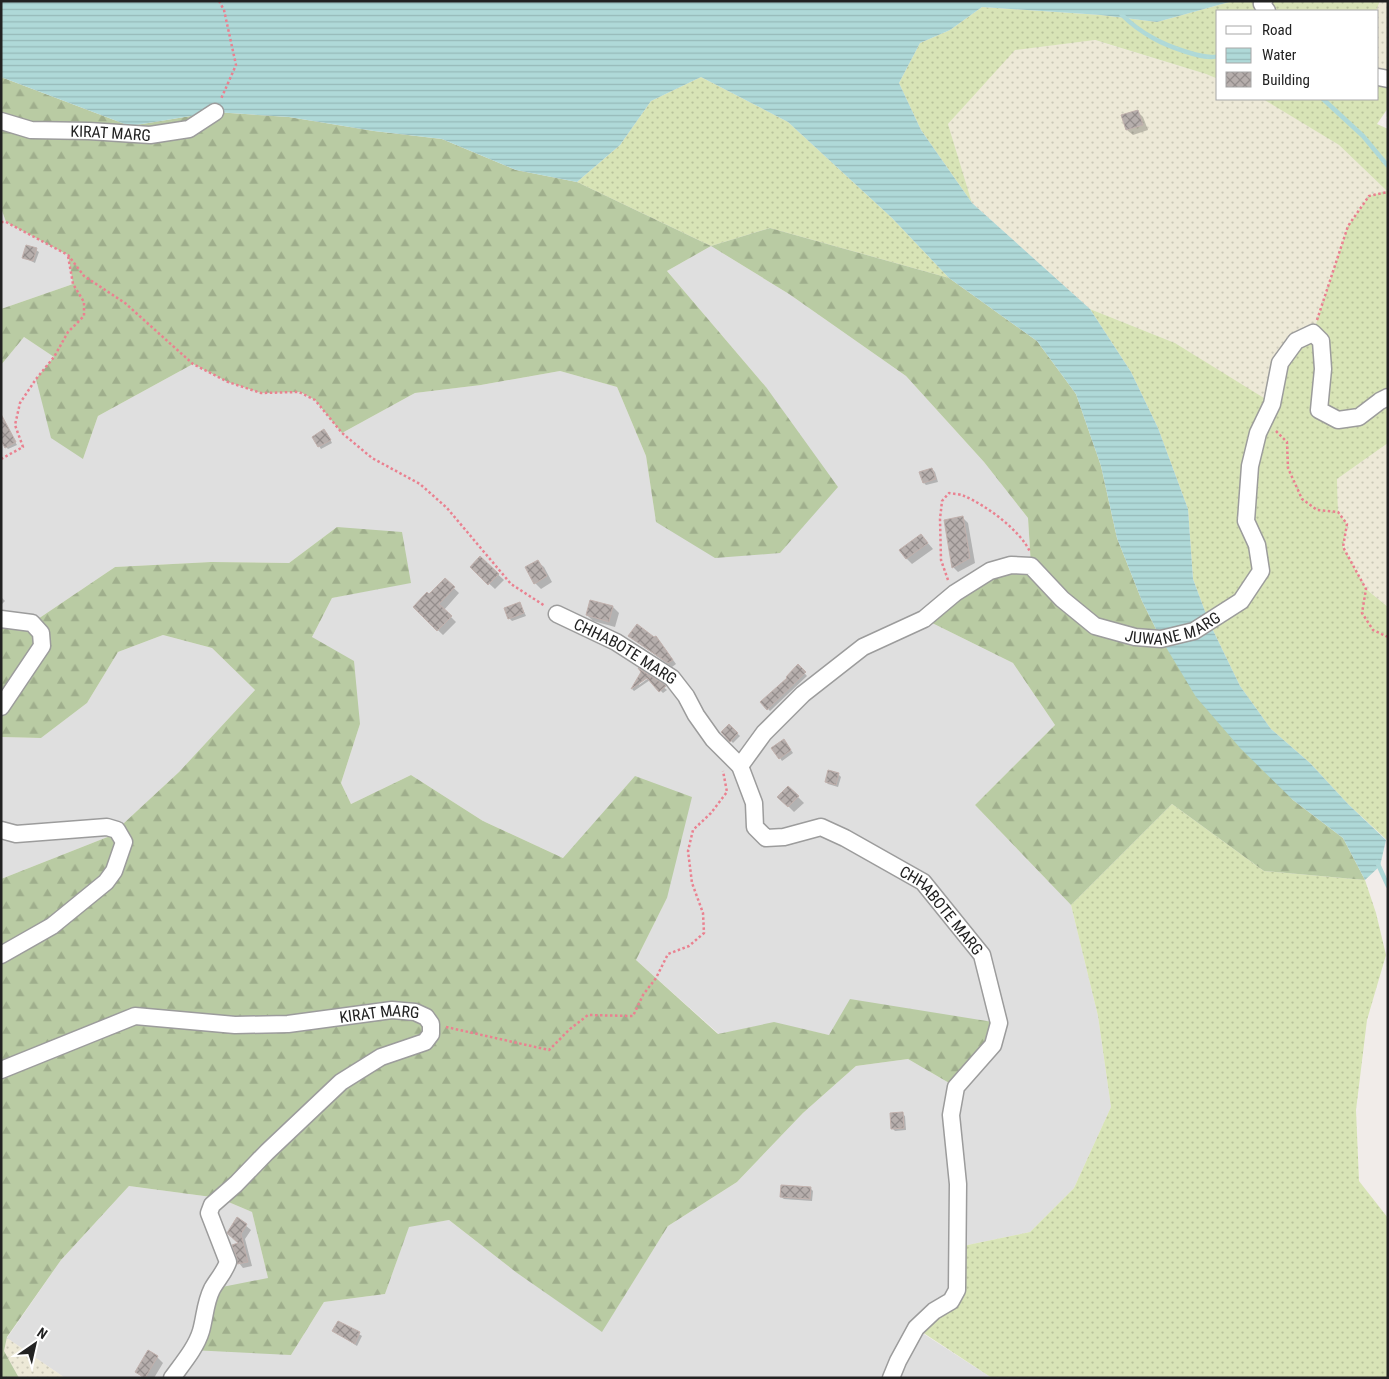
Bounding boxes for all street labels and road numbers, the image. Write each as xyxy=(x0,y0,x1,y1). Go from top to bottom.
street label: KIRAT MARG xyxy=(70,122,151,145)
street label: JUWANE MARG xyxy=(1123,608,1224,649)
street label: CHHABOTE MARG xyxy=(571,614,680,689)
street label: CHHABOTE MARG xyxy=(896,862,987,959)
street label: KIRAT MARG xyxy=(338,1001,420,1027)

